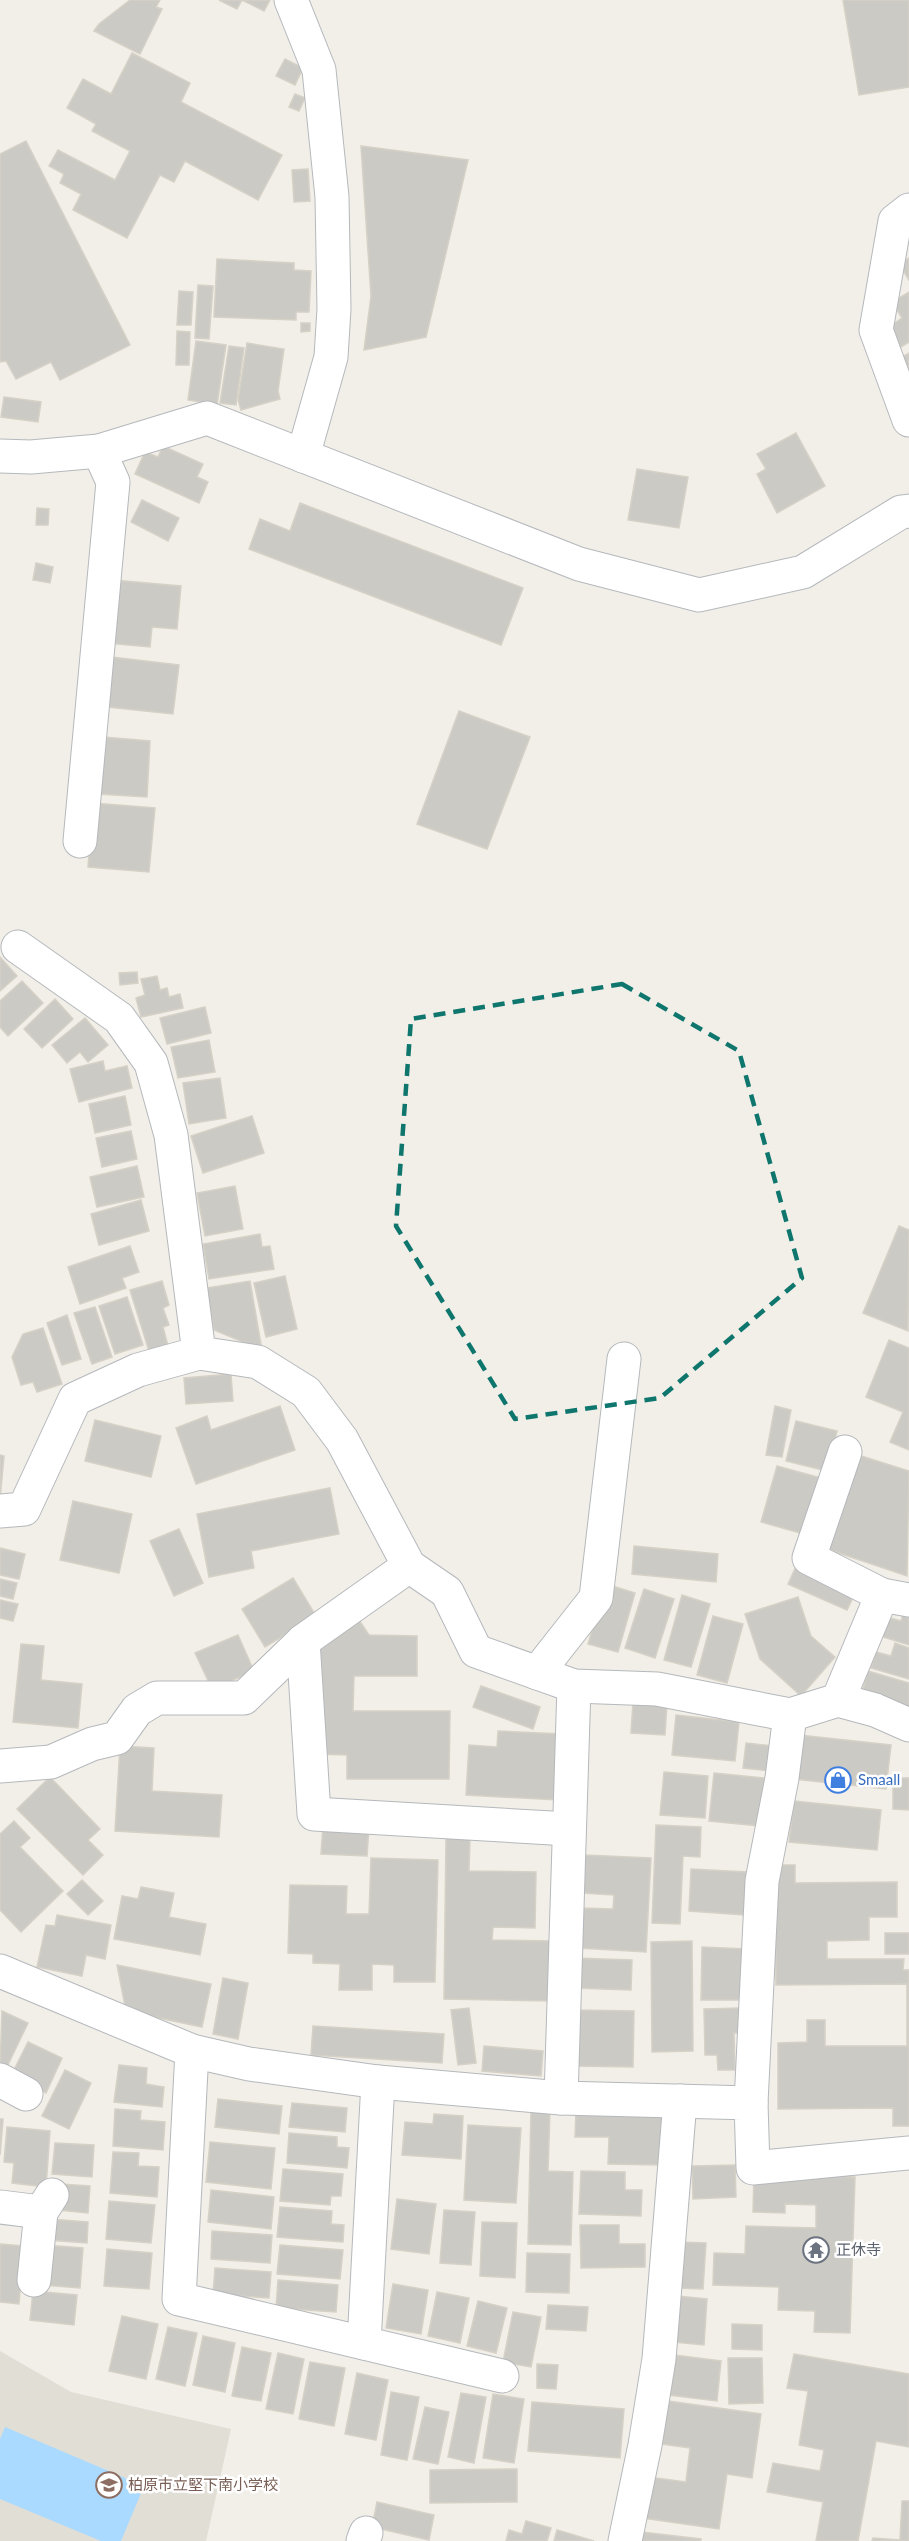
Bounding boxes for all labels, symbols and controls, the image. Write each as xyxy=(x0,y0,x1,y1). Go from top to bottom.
shop icon: Smaall xyxy=(823,1765,853,1795)
place label: Smaall xyxy=(858,1770,900,1788)
temple icon: 正休寺 xyxy=(801,2235,831,2265)
place label: 正休寺 xyxy=(836,2240,881,2258)
school or university icon: 柏原市立堅下南小学校 xyxy=(94,2470,124,2500)
place label: 柏原市立堅下南小学校 xyxy=(128,2475,278,2493)

